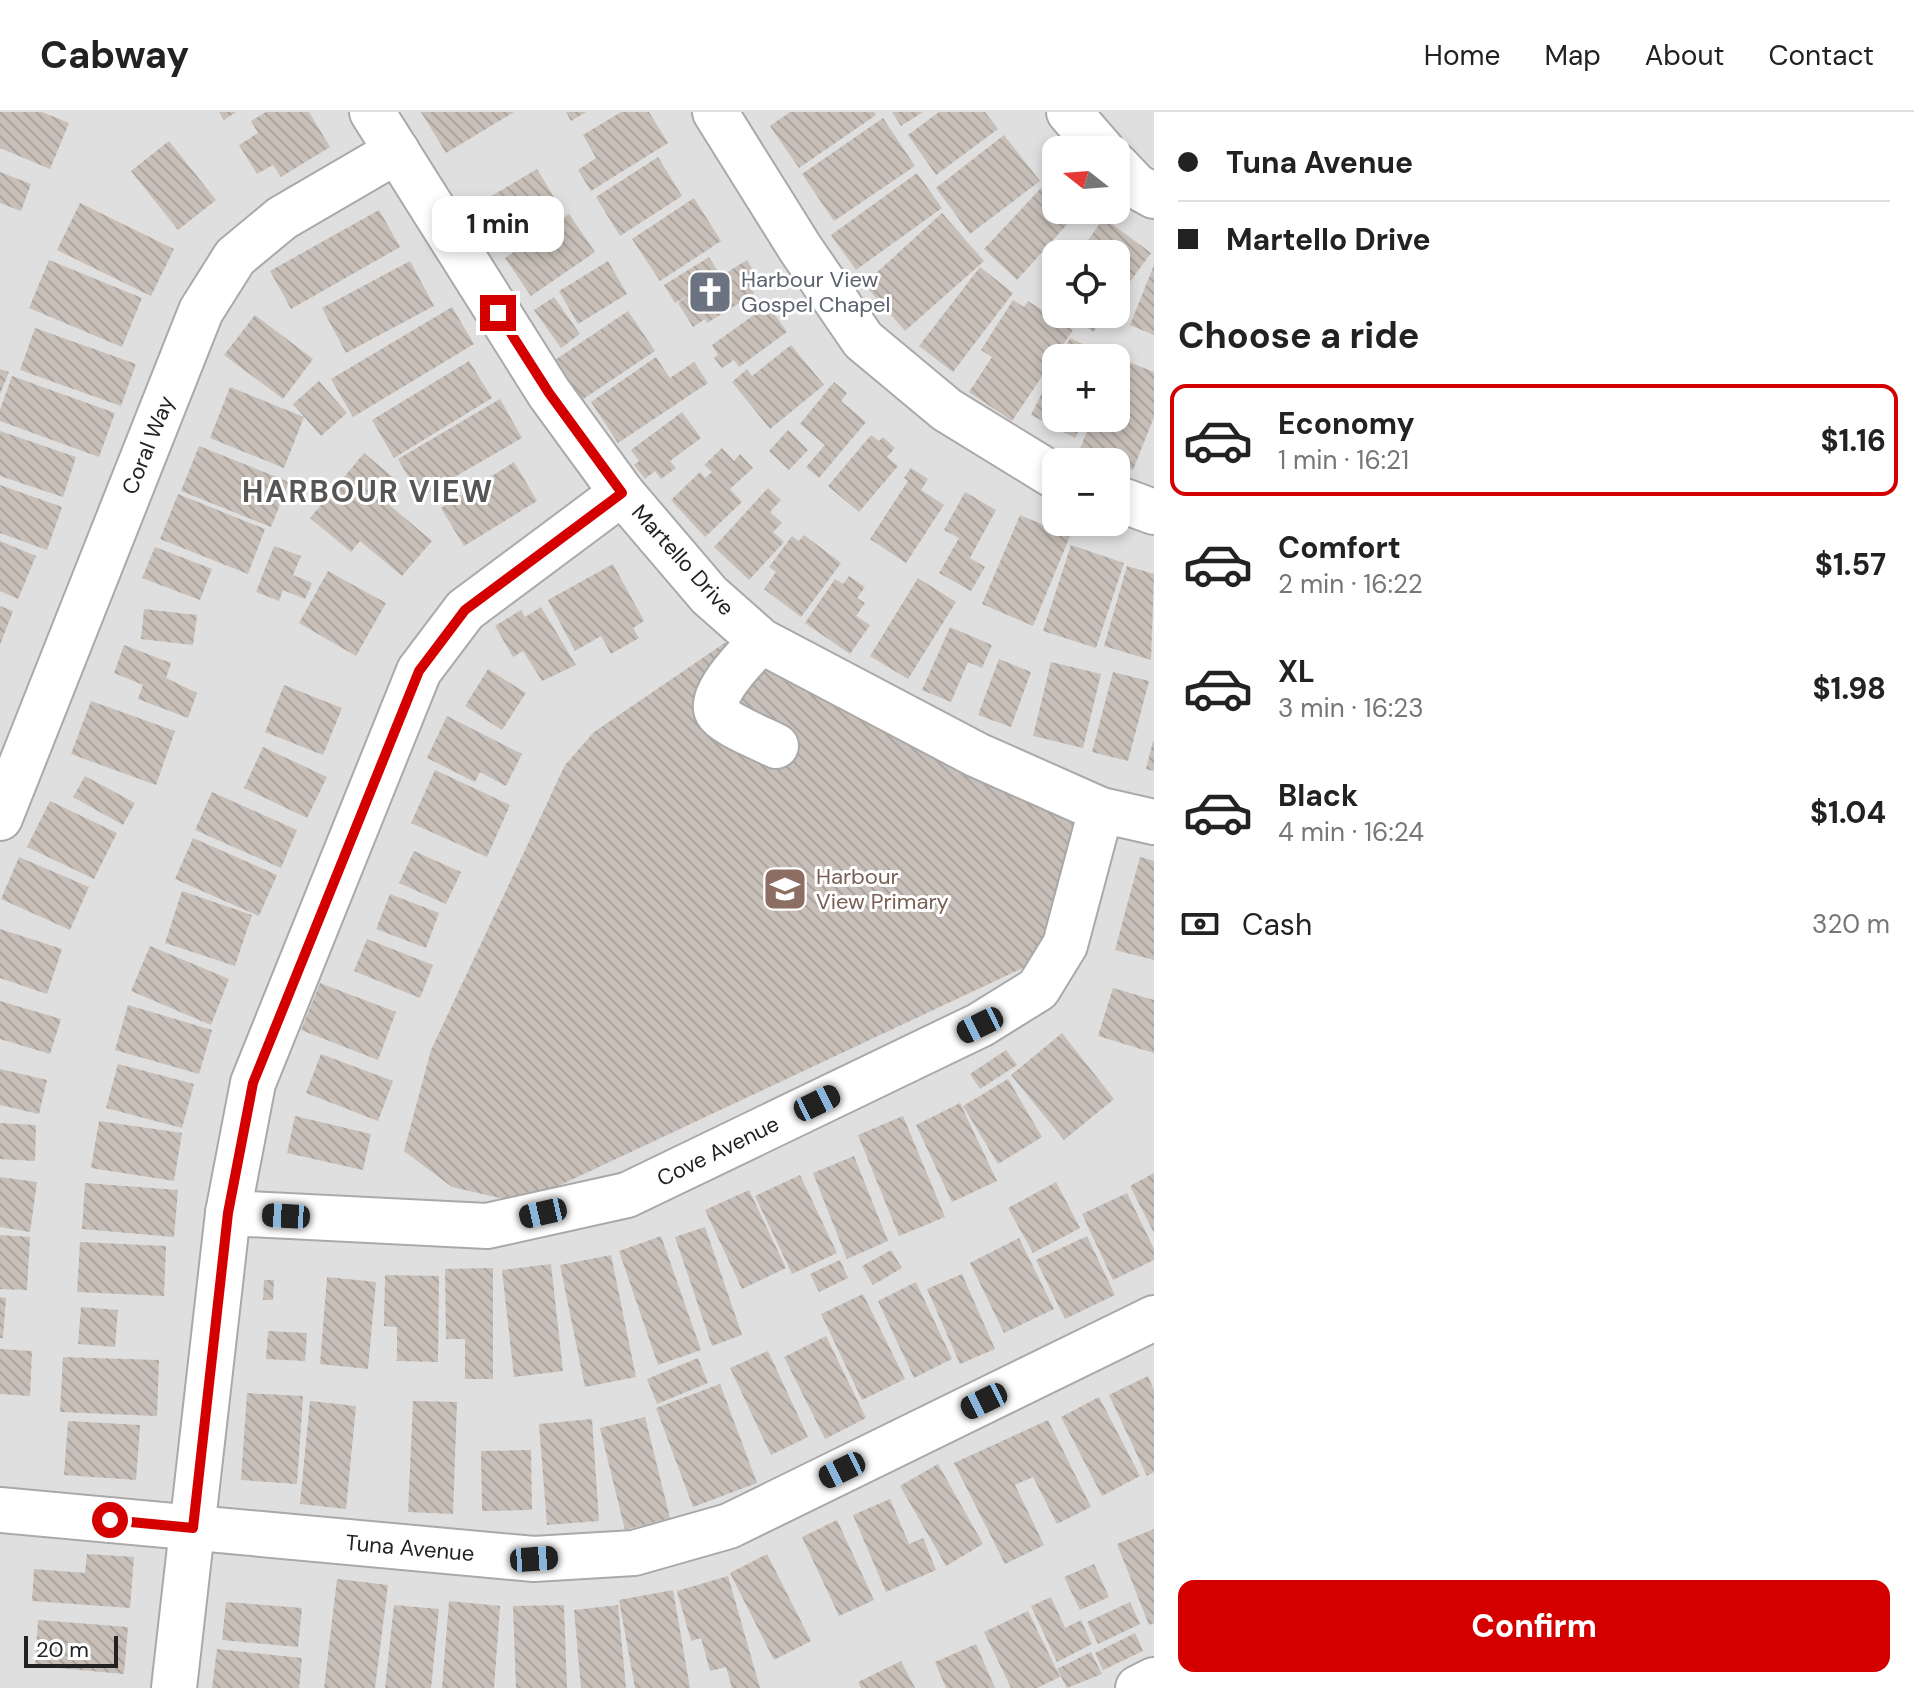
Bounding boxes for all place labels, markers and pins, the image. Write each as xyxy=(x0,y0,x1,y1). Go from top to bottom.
place label: Harbour View Gospel Chapel xyxy=(741,265,890,319)
church icon: Harbour View Gospel Chapel xyxy=(686,268,734,316)
place label: Harbour View Primary xyxy=(816,862,949,916)
school or university icon: Harbour View Primary xyxy=(761,865,809,913)

